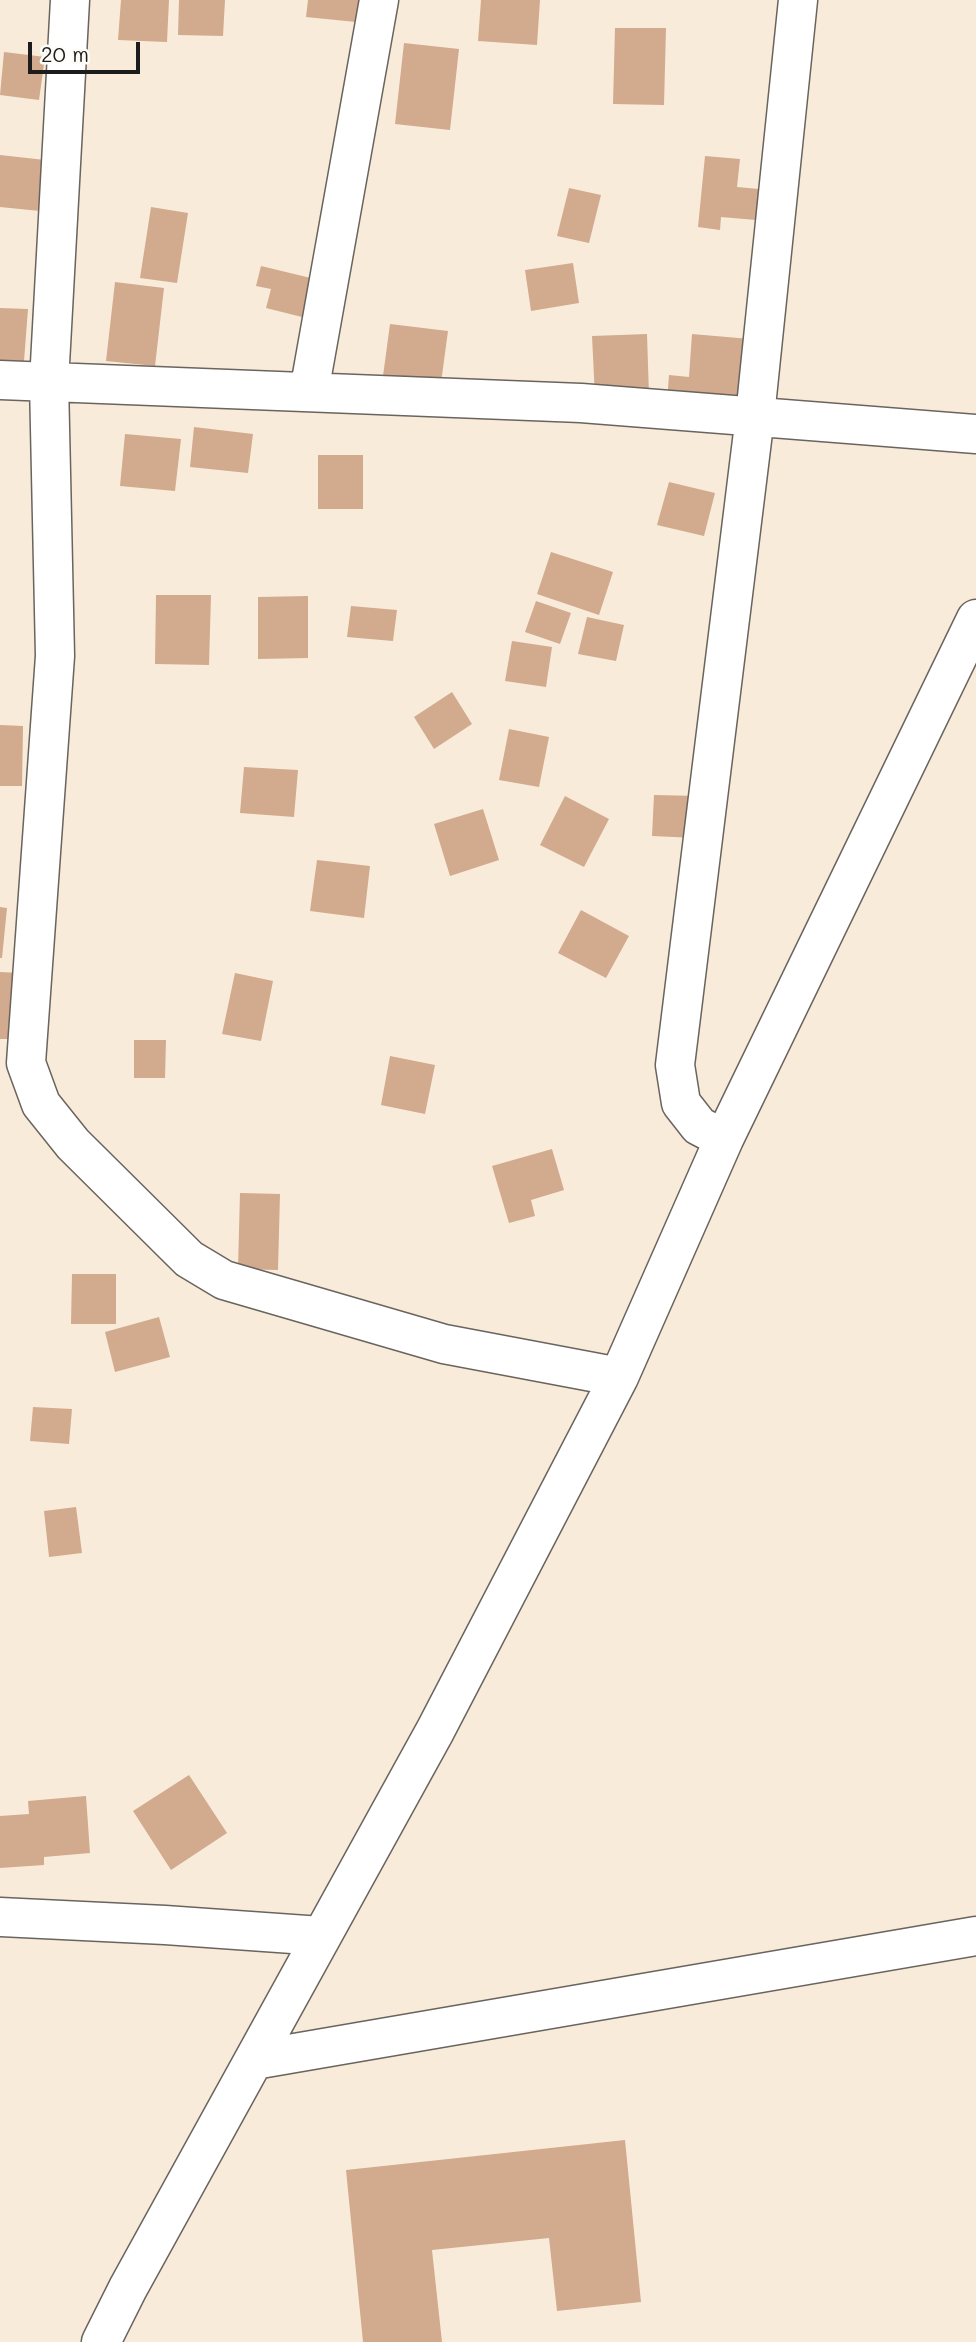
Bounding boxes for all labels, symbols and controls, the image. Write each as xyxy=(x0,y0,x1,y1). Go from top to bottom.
scale bar xyxy=(32,28,144,72)
text: 20 m xyxy=(41,40,89,67)

